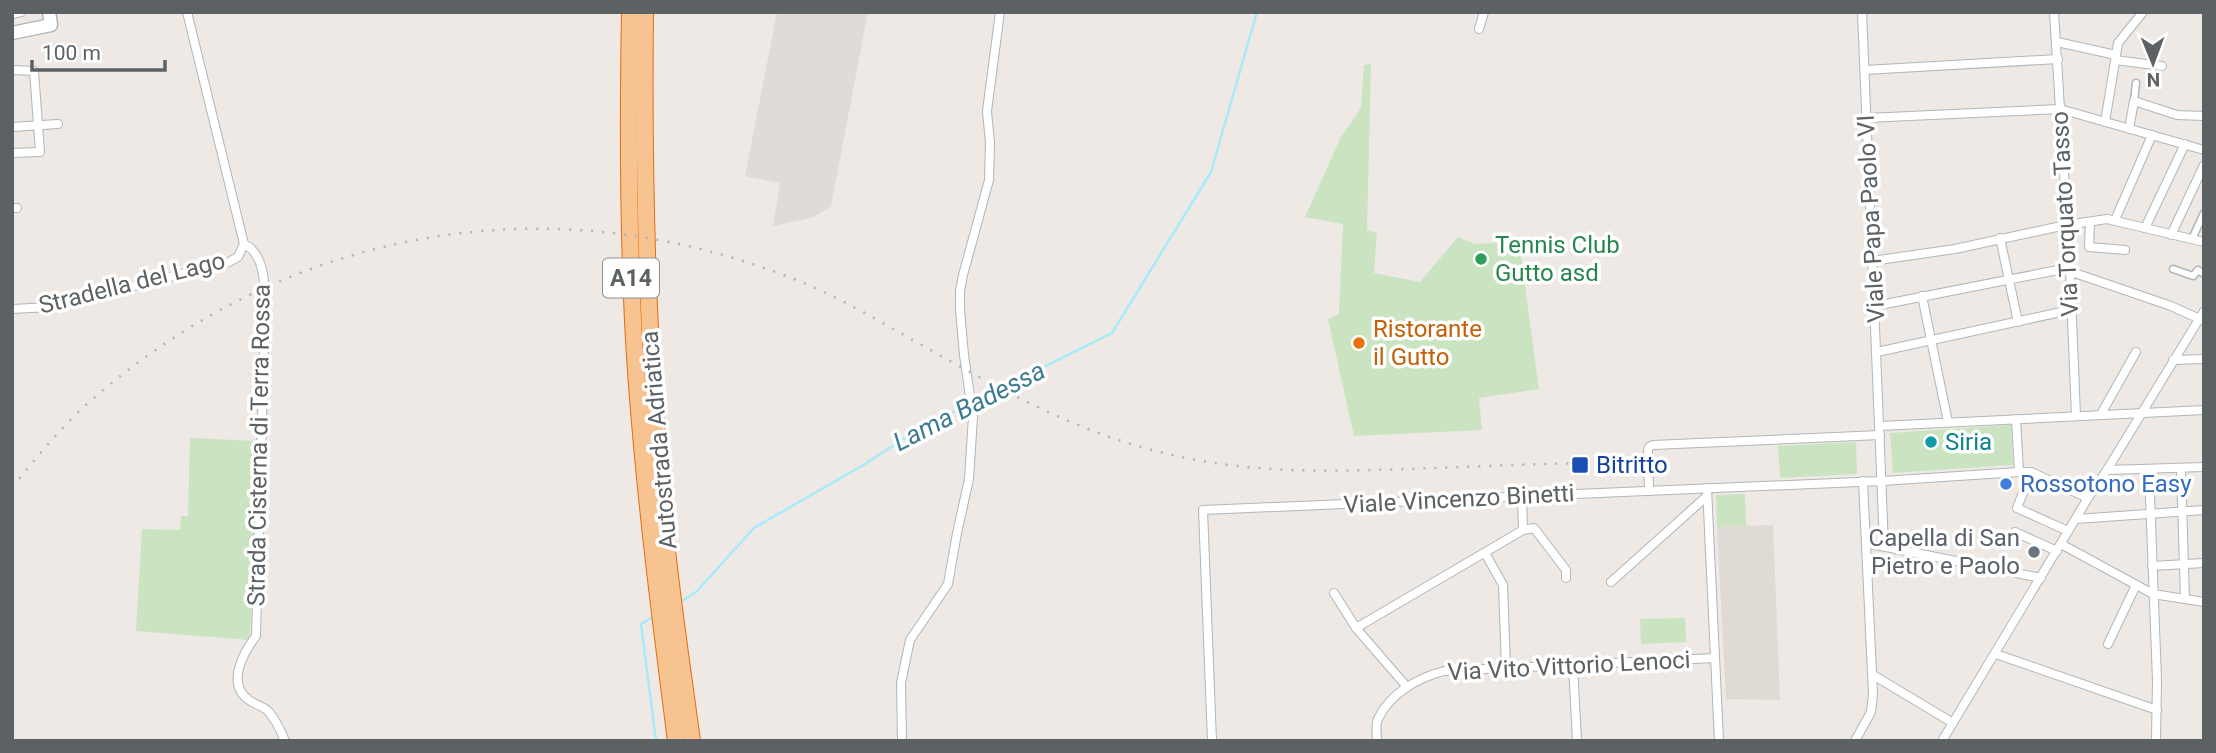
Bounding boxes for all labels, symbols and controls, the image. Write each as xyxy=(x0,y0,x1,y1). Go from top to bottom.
scale bar xyxy=(32,28,164,72)
north arrow xyxy=(2118,28,2188,98)
text: 100 m xyxy=(42,41,101,65)
text: N xyxy=(2146,68,2160,91)
street label: Via Torquato Tasso xyxy=(2046,111,2084,317)
street label: Viale Papa Paolo VI xyxy=(1852,114,1890,324)
place label: Tennis Club Gutto asd xyxy=(1495,231,1620,287)
street label: Stradella del Lago xyxy=(36,246,228,320)
marker: Tennis Club Gutto asd xyxy=(1473,251,1489,267)
road number: A14 xyxy=(603,258,659,298)
street label: Strada Cisterna di Terra Rossa xyxy=(242,284,276,606)
place label: Ristorante il Gutto xyxy=(1373,315,1482,371)
street label: Autostrada Adriatica xyxy=(636,330,682,550)
marker: Ristorante il Gutto xyxy=(1351,335,1367,351)
water label: Lama Badessa xyxy=(888,355,1050,457)
place label: Siria xyxy=(1945,428,1992,456)
marker: Siria xyxy=(1923,434,1939,450)
place label: Bitritto xyxy=(1596,451,1668,479)
marker: Bitritto xyxy=(1570,455,1590,475)
place label: Rossotono Easy xyxy=(2020,470,2192,498)
marker: Rossotono Easy xyxy=(1998,476,2014,492)
street label: Viale Vincenzo Binetti xyxy=(1343,479,1575,519)
place label: Capella di San Pietro e Paolo xyxy=(1869,524,2020,580)
marker: Capella di San Pietro e Paolo xyxy=(2026,544,2042,560)
street label: Via Vito Vittorio Lenoci xyxy=(1447,646,1691,686)

